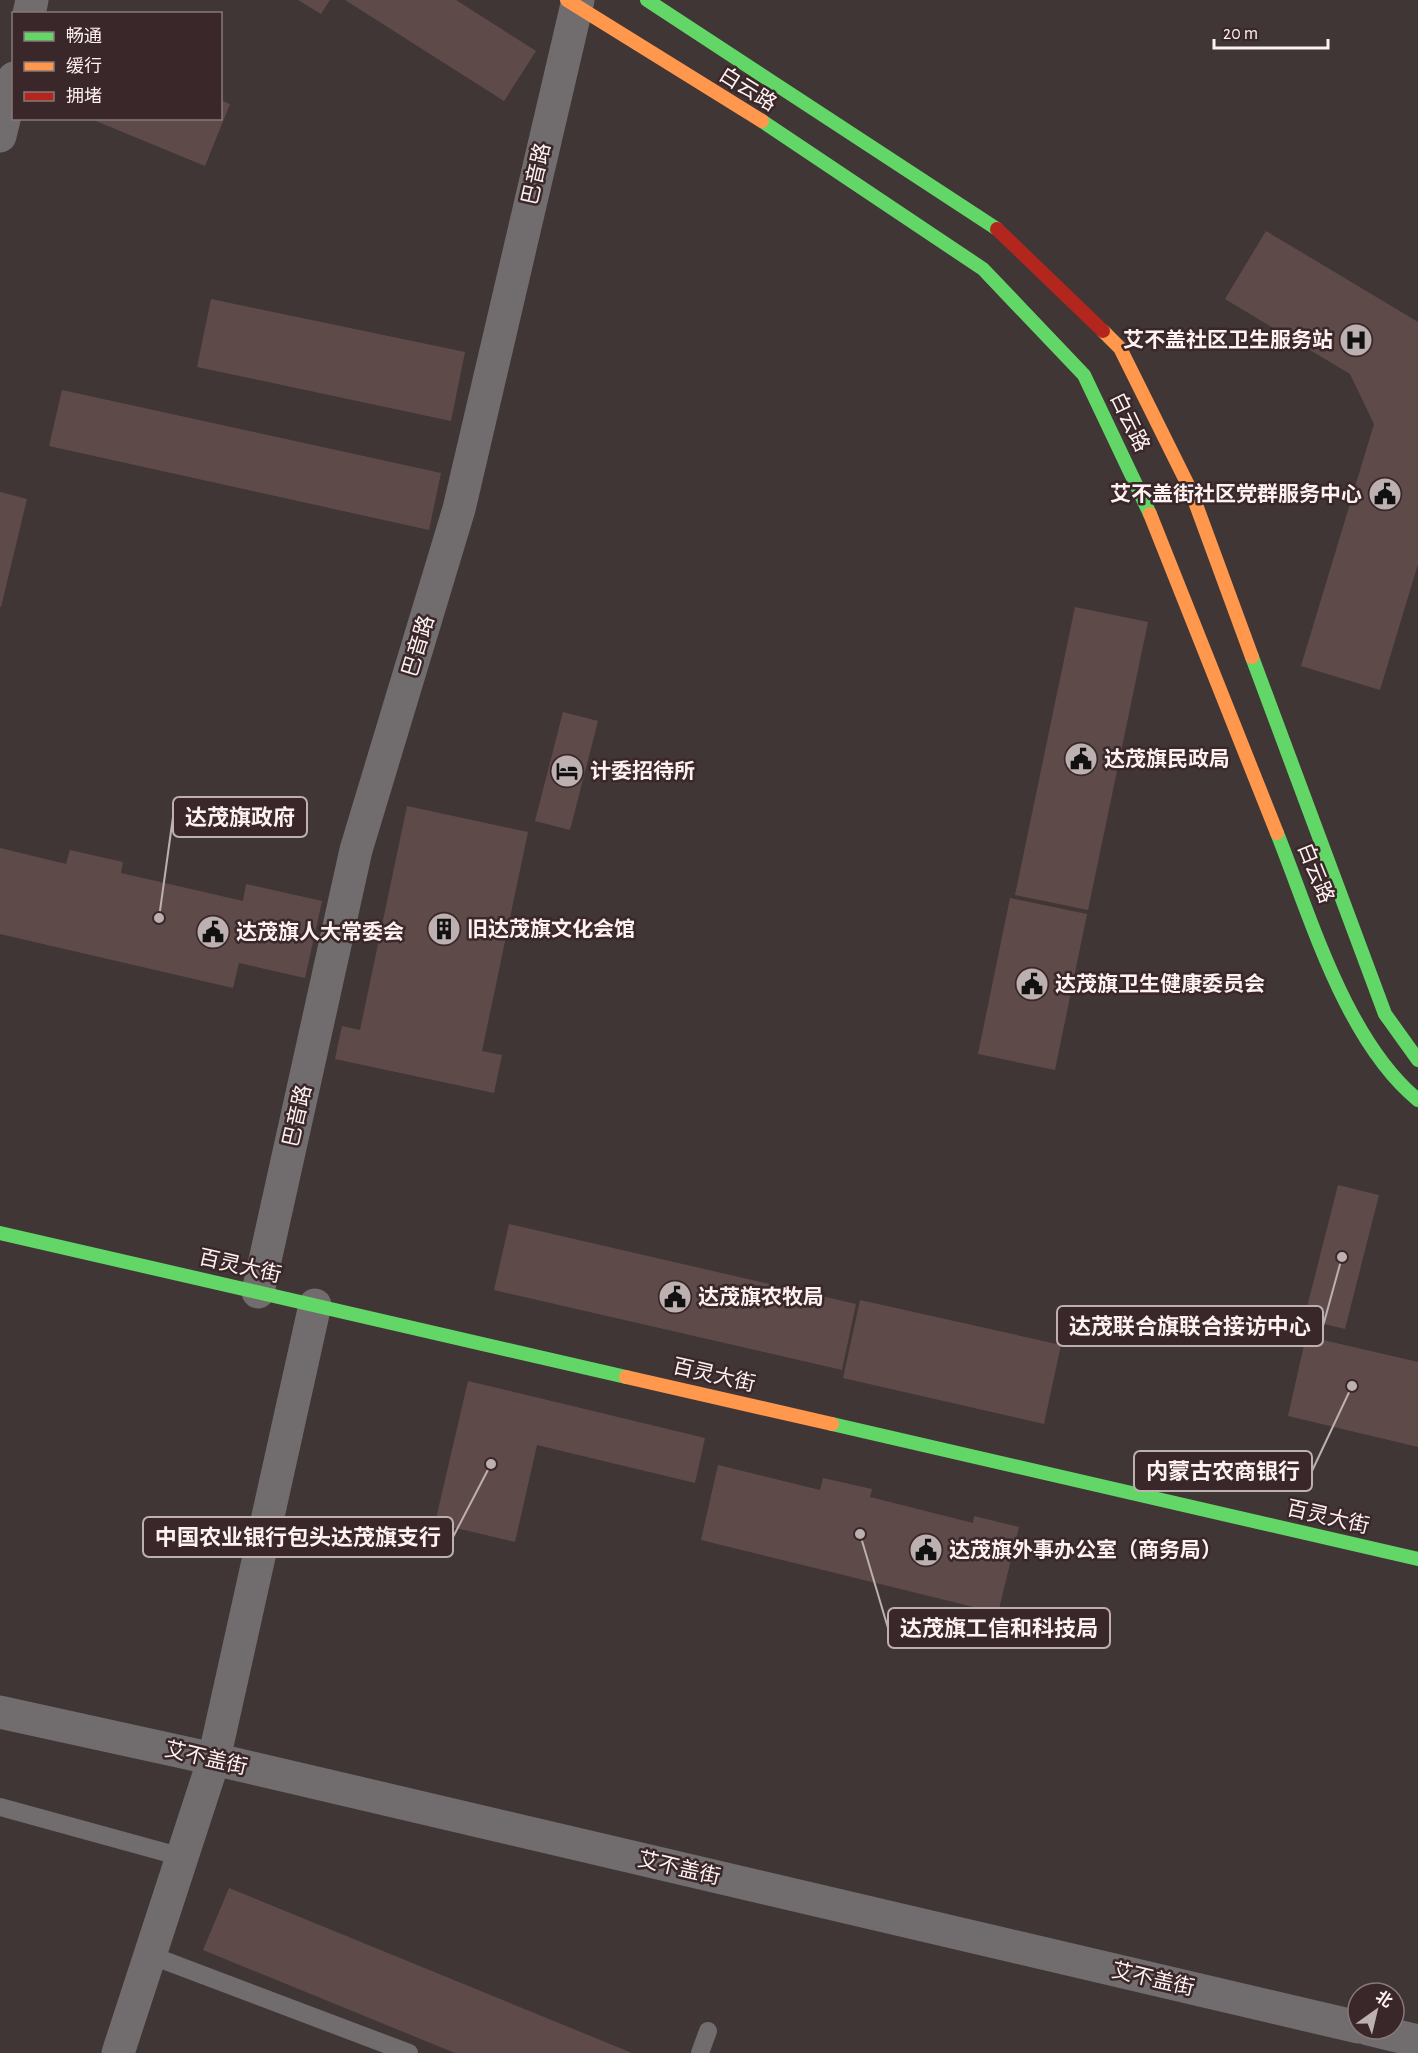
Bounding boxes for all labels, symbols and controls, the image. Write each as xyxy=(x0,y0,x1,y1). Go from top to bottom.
legend xyxy=(12,12,222,120)
scale bar xyxy=(1214,12,1328,50)
text: 20 m xyxy=(1223,25,1258,43)
text: 畅通 xyxy=(66,26,102,46)
text: 缓行 xyxy=(66,56,102,76)
street label: 白云路 xyxy=(715,63,781,115)
text: 拥堵 xyxy=(66,86,102,106)
street label: 巴音路 xyxy=(517,141,554,207)
hospital icon: 艾不盖社区卫生服务站 xyxy=(1338,322,1374,358)
place label: 艾不盖社区卫生服务站 xyxy=(1123,328,1333,351)
street label: 白云路 xyxy=(1106,389,1154,455)
public building icon: 艾不盖街社区党群服务中心 xyxy=(1367,476,1403,512)
place label: 艾不盖街社区党群服务中心 xyxy=(1110,482,1362,505)
street label: 巴音路 xyxy=(397,612,438,679)
public building icon: 达茂旗民政局 xyxy=(1063,741,1099,777)
place label: 达茂旗民政局 xyxy=(1104,748,1230,770)
hotel icon: 计委招待所 xyxy=(549,753,585,789)
place label: 计委招待所 xyxy=(590,760,695,782)
callout: 达茂旗政府 xyxy=(173,797,307,837)
text: 达茂旗政府 xyxy=(185,806,295,829)
street label: 白云路 xyxy=(1294,840,1338,906)
building icon: 旧达茂旗文化会馆 xyxy=(426,911,462,947)
public building icon: 达茂旗人大常委会 xyxy=(195,914,231,950)
place label: 旧达茂旗文化会馆 xyxy=(467,917,635,940)
place label: 达茂旗人大常委会 xyxy=(236,921,404,943)
public building icon: 达茂旗卫生健康委员会 xyxy=(1014,966,1050,1002)
place label: 达茂旗卫生健康委员会 xyxy=(1055,972,1265,995)
street label: 巴音路 xyxy=(278,1083,315,1149)
street label: 百灵大街 xyxy=(197,1246,283,1286)
public building icon: 达茂旗农牧局 xyxy=(657,1279,693,1315)
place label: 达茂旗农牧局 xyxy=(698,1286,824,1308)
callout: 达茂联合旗联合接访中心 xyxy=(1057,1306,1323,1346)
text: 达茂联合旗联合接访中心 xyxy=(1069,1315,1311,1338)
street label: 百灵大街 xyxy=(671,1355,757,1395)
callout: 内蒙古农商银行 xyxy=(1134,1451,1312,1491)
text: 内蒙古农商银行 xyxy=(1146,1460,1300,1483)
street label: 百灵大街 xyxy=(1285,1497,1371,1537)
callout: 中国农业银行包头达茂旗支行 xyxy=(143,1517,453,1557)
text: 中国农业银行包头达茂旗支行 xyxy=(155,1526,441,1549)
public building icon: 达茂旗外事办公室（商务局） xyxy=(908,1532,944,1568)
place label: 达茂旗外事办公室（商务局） xyxy=(949,1538,1222,1561)
callout: 达茂旗工信和科技局 xyxy=(888,1608,1110,1648)
text: 达茂旗工信和科技局 xyxy=(900,1617,1098,1640)
street label: 艾不盖街 xyxy=(163,1738,249,1778)
street label: 艾不盖街 xyxy=(636,1848,722,1888)
street label: 艾不盖街 xyxy=(1110,1959,1196,1999)
north arrow xyxy=(1346,1981,1406,2041)
text: 北 xyxy=(1373,1987,1396,2011)

